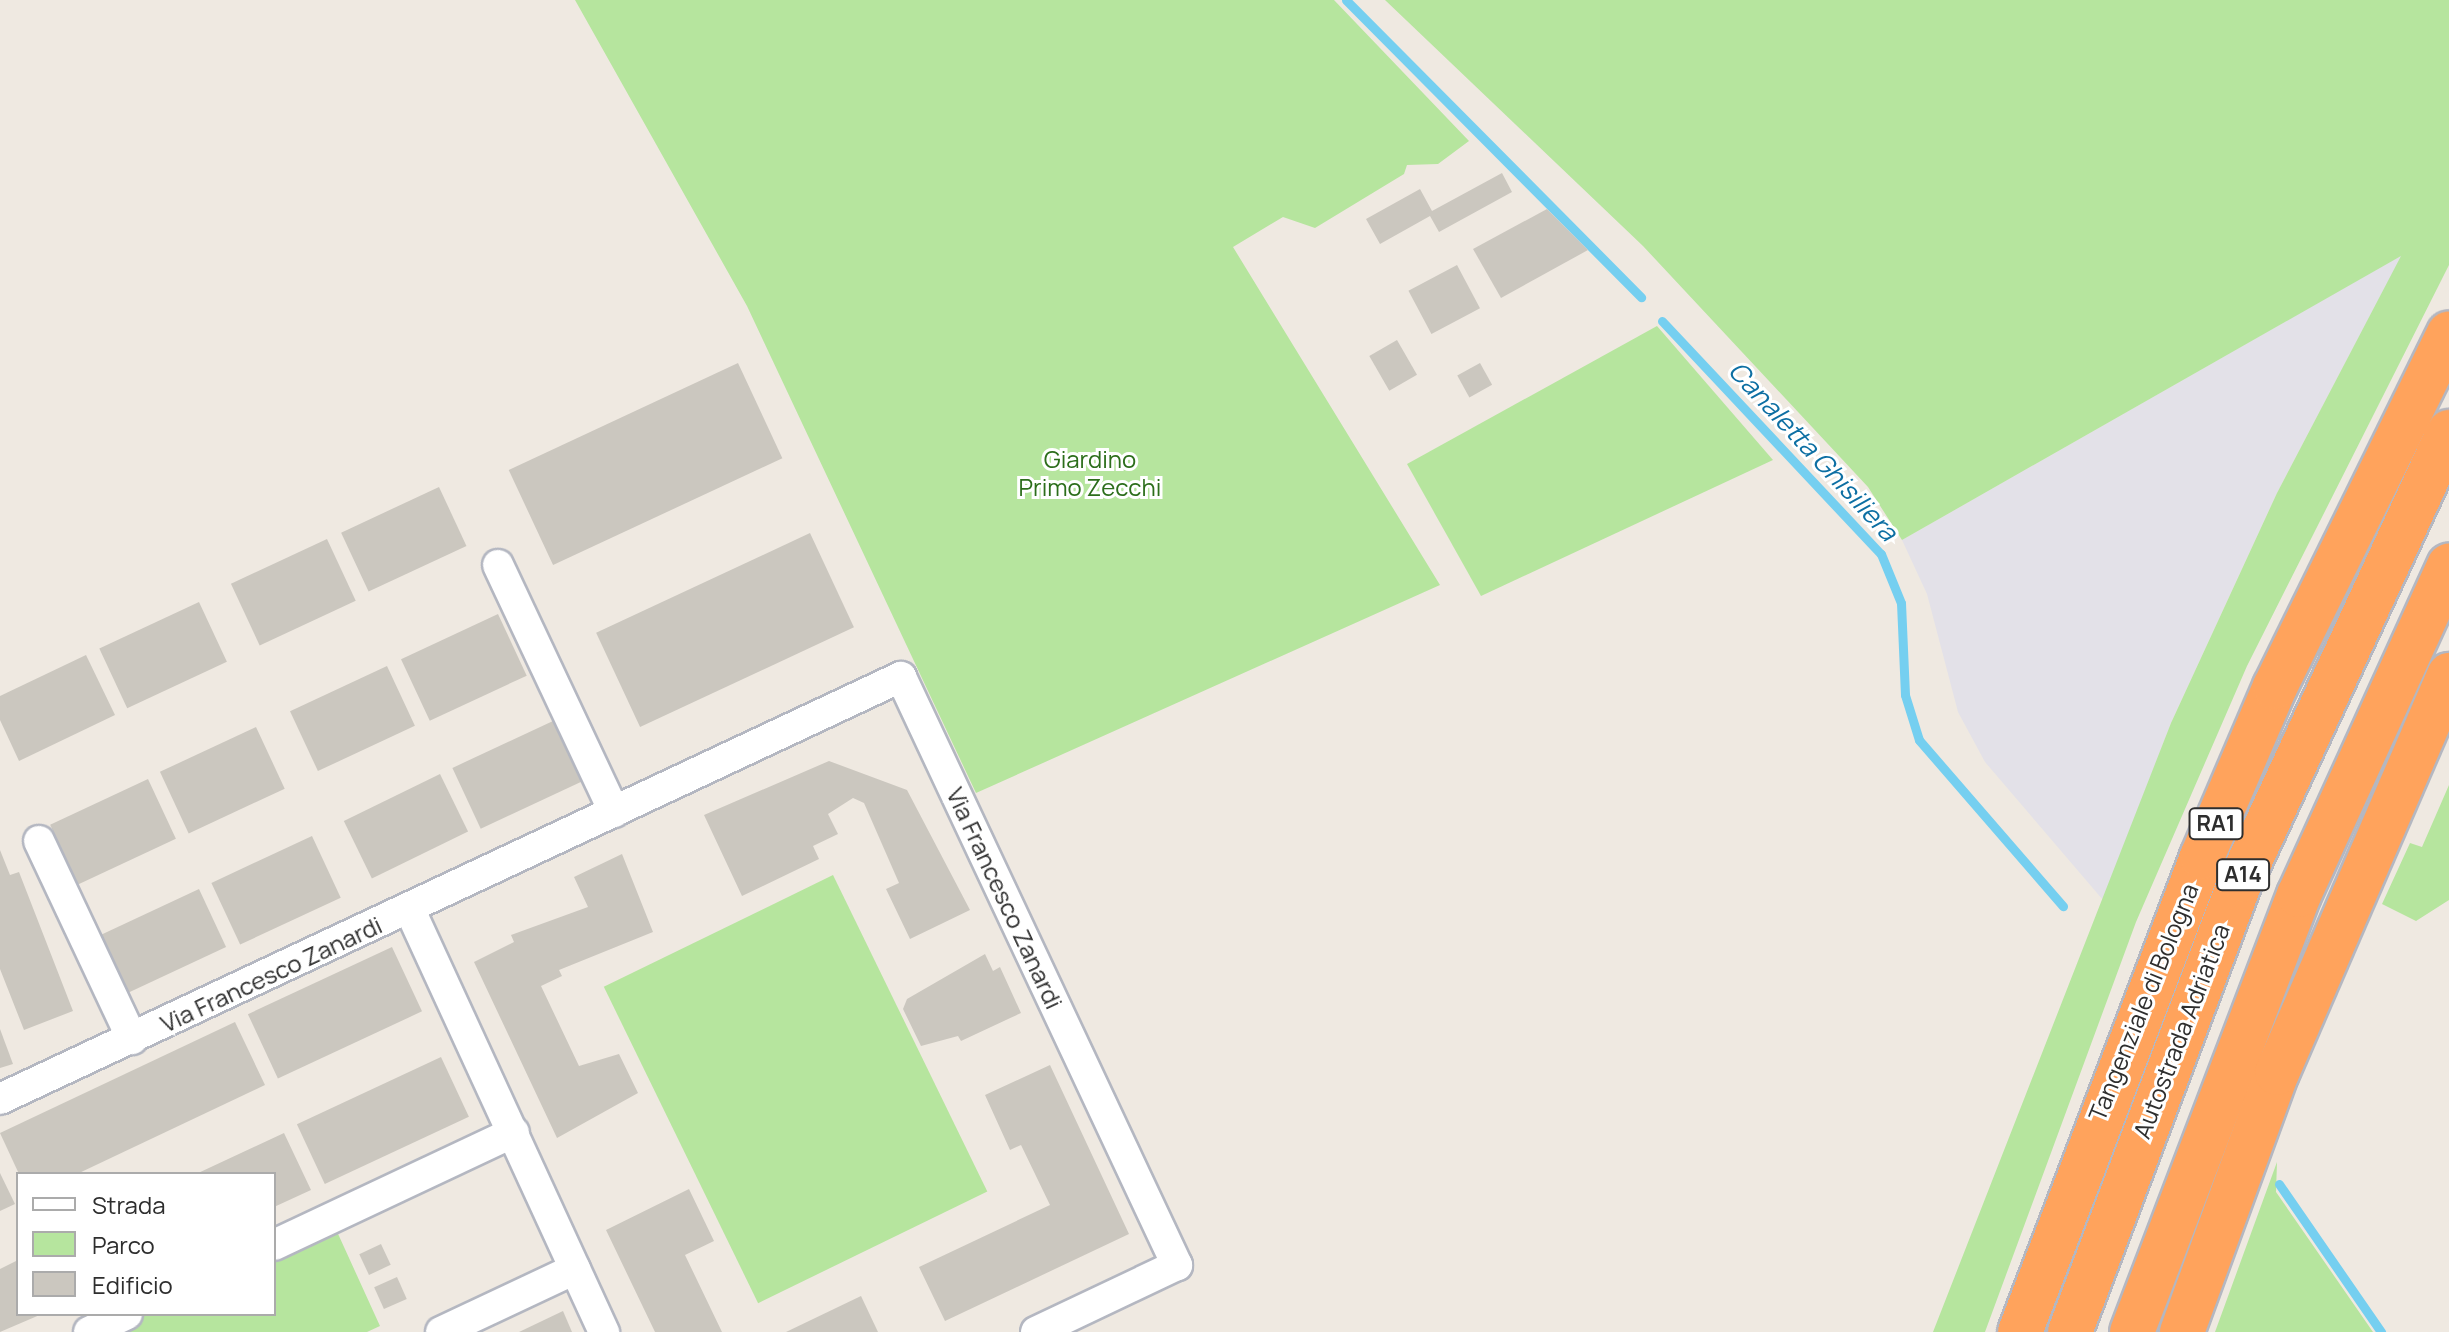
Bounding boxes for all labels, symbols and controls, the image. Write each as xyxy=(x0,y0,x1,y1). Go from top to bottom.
water label: Canaletta Ghisiliera xyxy=(1722,355,1904,547)
park label: Giardino Primo Zecchi xyxy=(1019,445,1161,501)
street label: Via Francesco Zanardi xyxy=(941,783,1069,1013)
road number: RA1 xyxy=(2188,806,2244,842)
road number: A14 xyxy=(2215,857,2271,893)
street label: Tangenziale di Bologna xyxy=(2082,879,2204,1125)
street label: Via Francesco Zanardi xyxy=(156,910,386,1038)
street label: Autostrada Adriatica xyxy=(2127,920,2235,1142)
legend xyxy=(16,1172,276,1316)
text: Strada xyxy=(92,1188,165,1221)
text: Parco xyxy=(92,1228,155,1261)
text: Edificio xyxy=(92,1268,173,1301)

